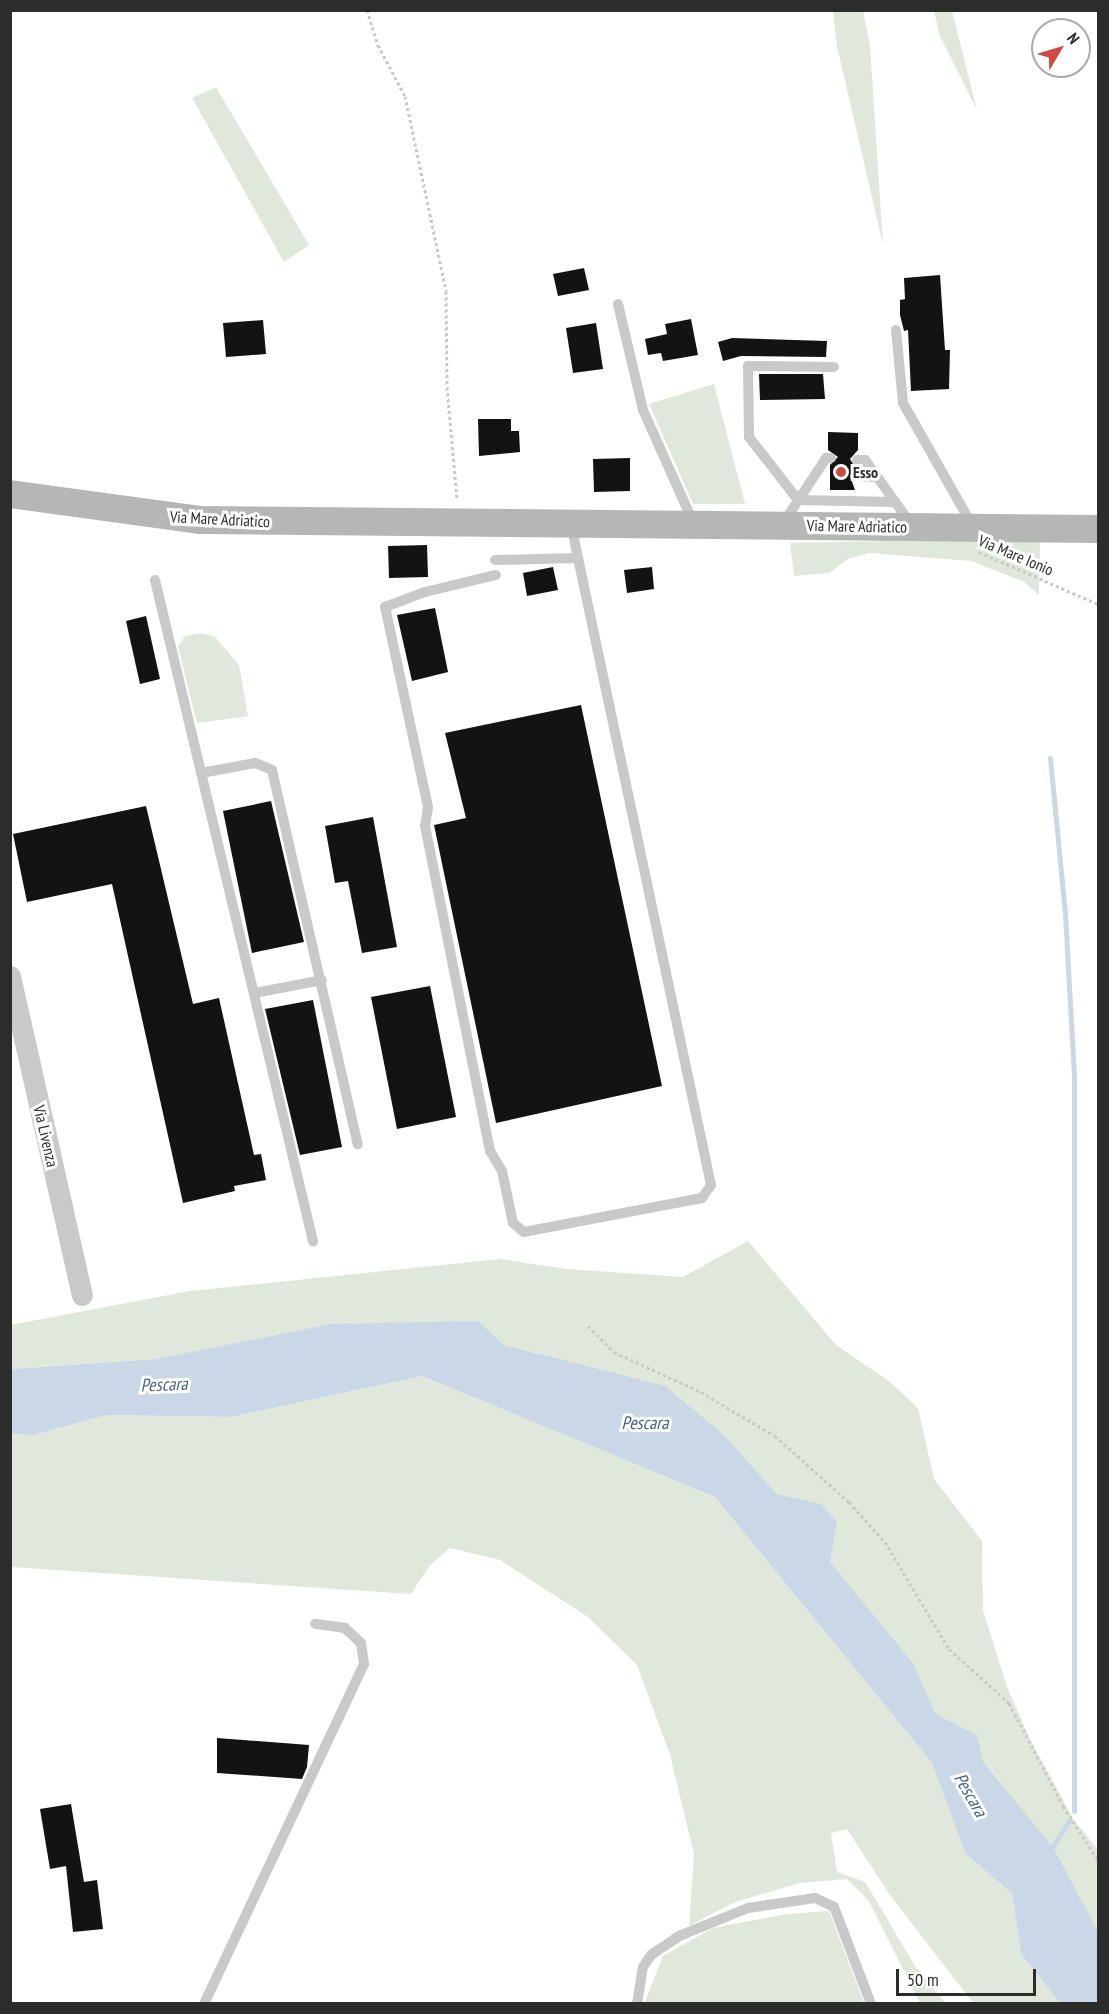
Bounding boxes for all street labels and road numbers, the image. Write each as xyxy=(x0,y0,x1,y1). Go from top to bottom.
street label: Via Mare Adriatico xyxy=(169,507,271,531)
street label: Via Mare Adriatico xyxy=(807,516,907,536)
street label: Via Mare Ionio xyxy=(976,531,1056,579)
street label: Via Livenza xyxy=(30,1103,62,1169)

